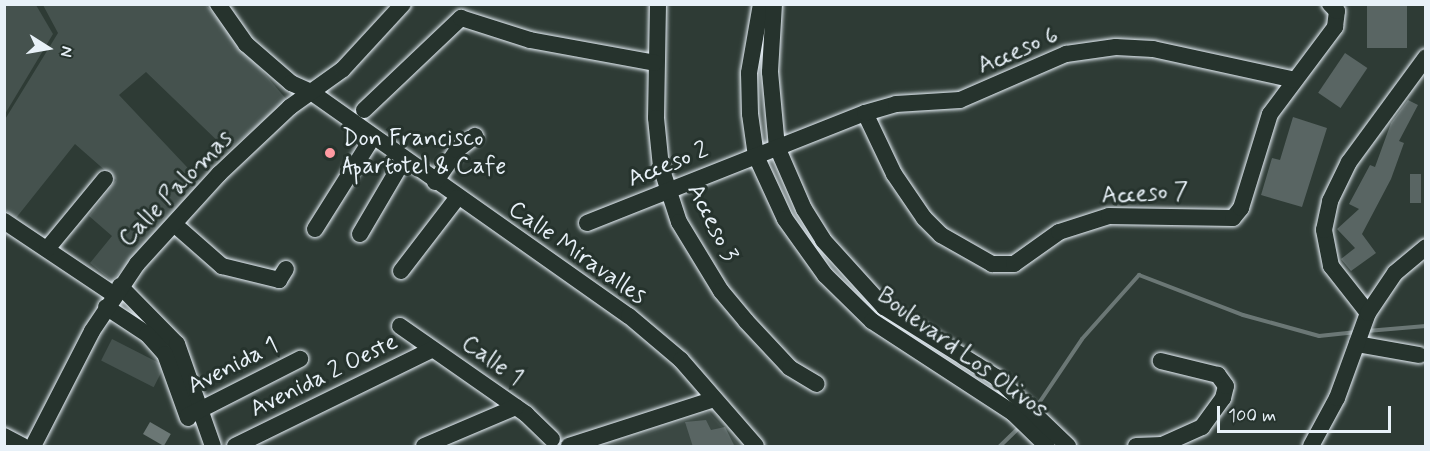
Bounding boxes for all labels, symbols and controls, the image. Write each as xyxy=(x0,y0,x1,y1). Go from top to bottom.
north arrow xyxy=(18,18,78,78)
street label: Acceso 6 xyxy=(973,21,1063,81)
text: N xyxy=(55,44,77,59)
street label: Calle Palomas xyxy=(113,125,239,253)
place label: Don Francisco Apartotel & Cafe xyxy=(342,125,506,181)
street label: Acceso 2 xyxy=(623,136,713,194)
marker: Don Francisco Apartotel & Cafe xyxy=(323,146,337,160)
street label: Acceso 7 xyxy=(1101,177,1189,211)
street label: Acceso 3 xyxy=(680,179,744,267)
street label: Calle Miravalles xyxy=(502,194,652,312)
street label: Boulevard Los Olivos xyxy=(870,281,1054,425)
street label: Avenida 2 Oeste xyxy=(245,328,403,424)
street label: Calle 1 xyxy=(456,329,528,393)
street label: Avenida 1 xyxy=(183,331,283,401)
scale bar xyxy=(1220,394,1394,432)
text: 100 m xyxy=(1228,404,1276,428)

